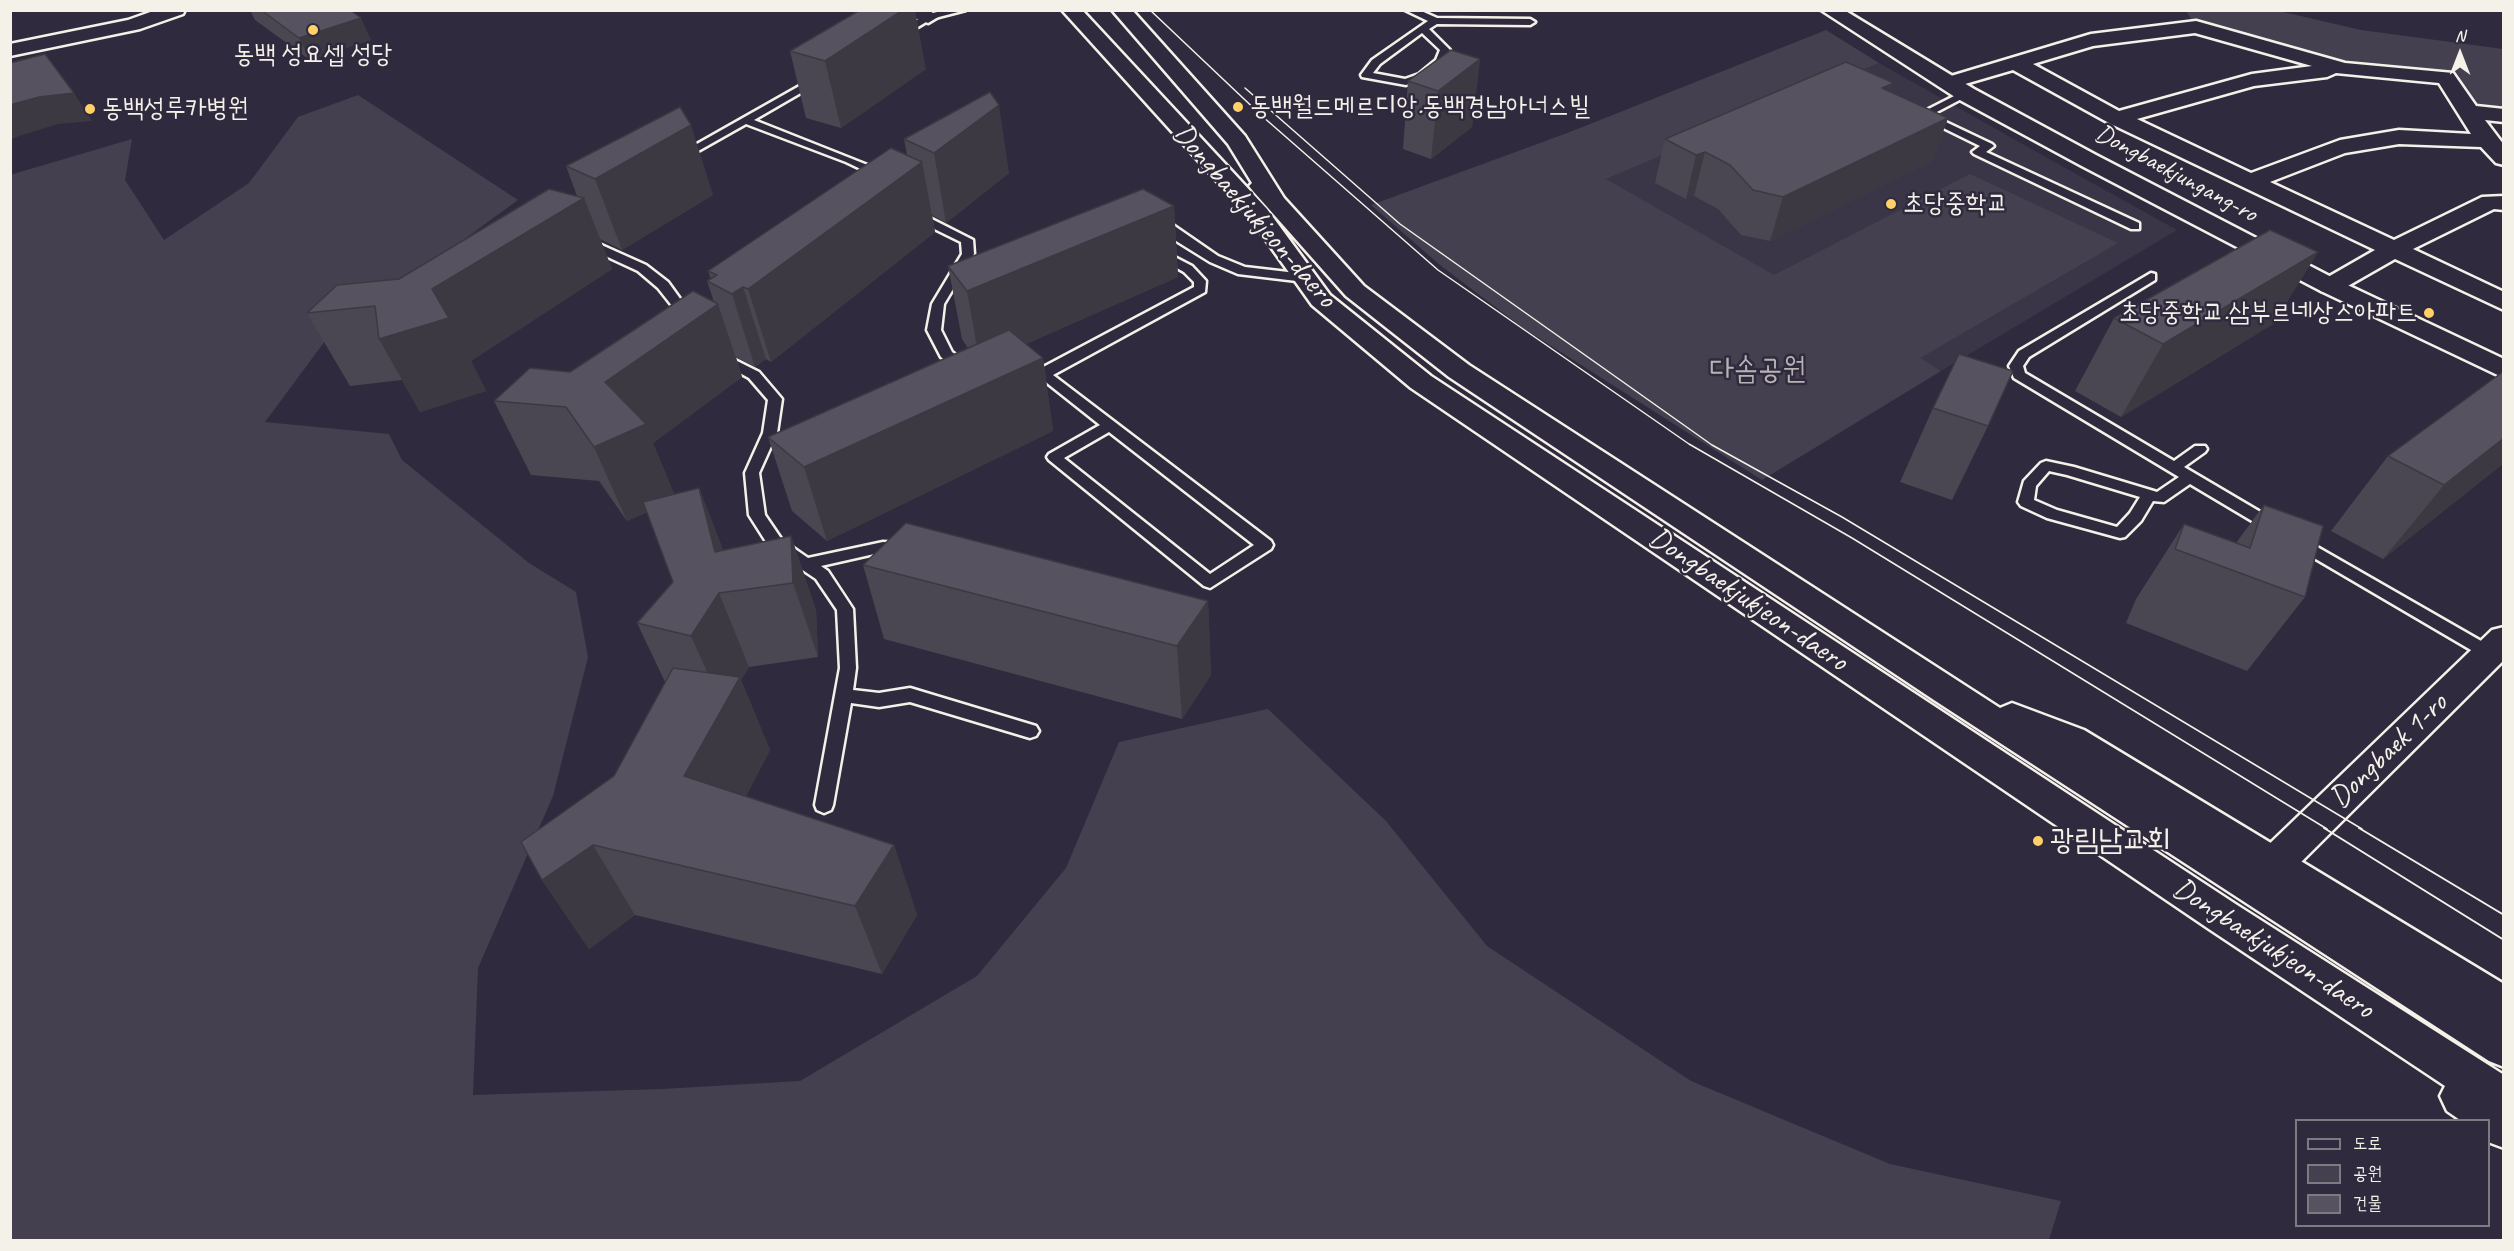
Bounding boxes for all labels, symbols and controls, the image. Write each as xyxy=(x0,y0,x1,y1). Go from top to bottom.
marker: 동백 성요셉 성당 xyxy=(306,23,320,37)
north arrow xyxy=(2430,24,2490,84)
text: N xyxy=(2455,26,2465,46)
place label: 동백 성요셉 성당 xyxy=(233,39,393,71)
place label: 동백월드메르디앙.동백경남아너스빌 xyxy=(1250,91,1590,123)
place label: 동백성루카병원 xyxy=(102,93,248,125)
marker: 동백월드메르디앙.동백경남아너스빌 xyxy=(1231,100,1245,114)
marker: 동백성루카병원 xyxy=(83,102,97,116)
street label: Dongbaekjukjeon-daero xyxy=(1164,117,1344,315)
street label: Dongbaekjungang-ro xyxy=(2090,118,2262,230)
place label: 초당중학교 xyxy=(1903,188,2008,220)
marker: 초당중학교 xyxy=(1884,197,1898,211)
place label: 초당중학교.삼부르네상스아파트 xyxy=(2119,297,2417,329)
marker: 초당중학교.삼부르네상스아파트 xyxy=(2422,306,2436,320)
park label: 다솜공원 xyxy=(1710,352,1806,388)
street label: Dongbaekjukjeon-daero xyxy=(1642,520,1854,680)
street label: Dongbaek 1-ro xyxy=(2323,686,2455,816)
place label: 광림남교회 xyxy=(2050,823,2171,859)
marker: 광림남교회 xyxy=(2031,834,2045,848)
street label: Dongbaekjukjeon-daero xyxy=(2166,871,2380,1027)
legend xyxy=(2295,1119,2490,1227)
text: 도로 xyxy=(2353,1132,2382,1154)
text: 공원 xyxy=(2353,1162,2382,1184)
text: 건물 xyxy=(2353,1192,2382,1214)

